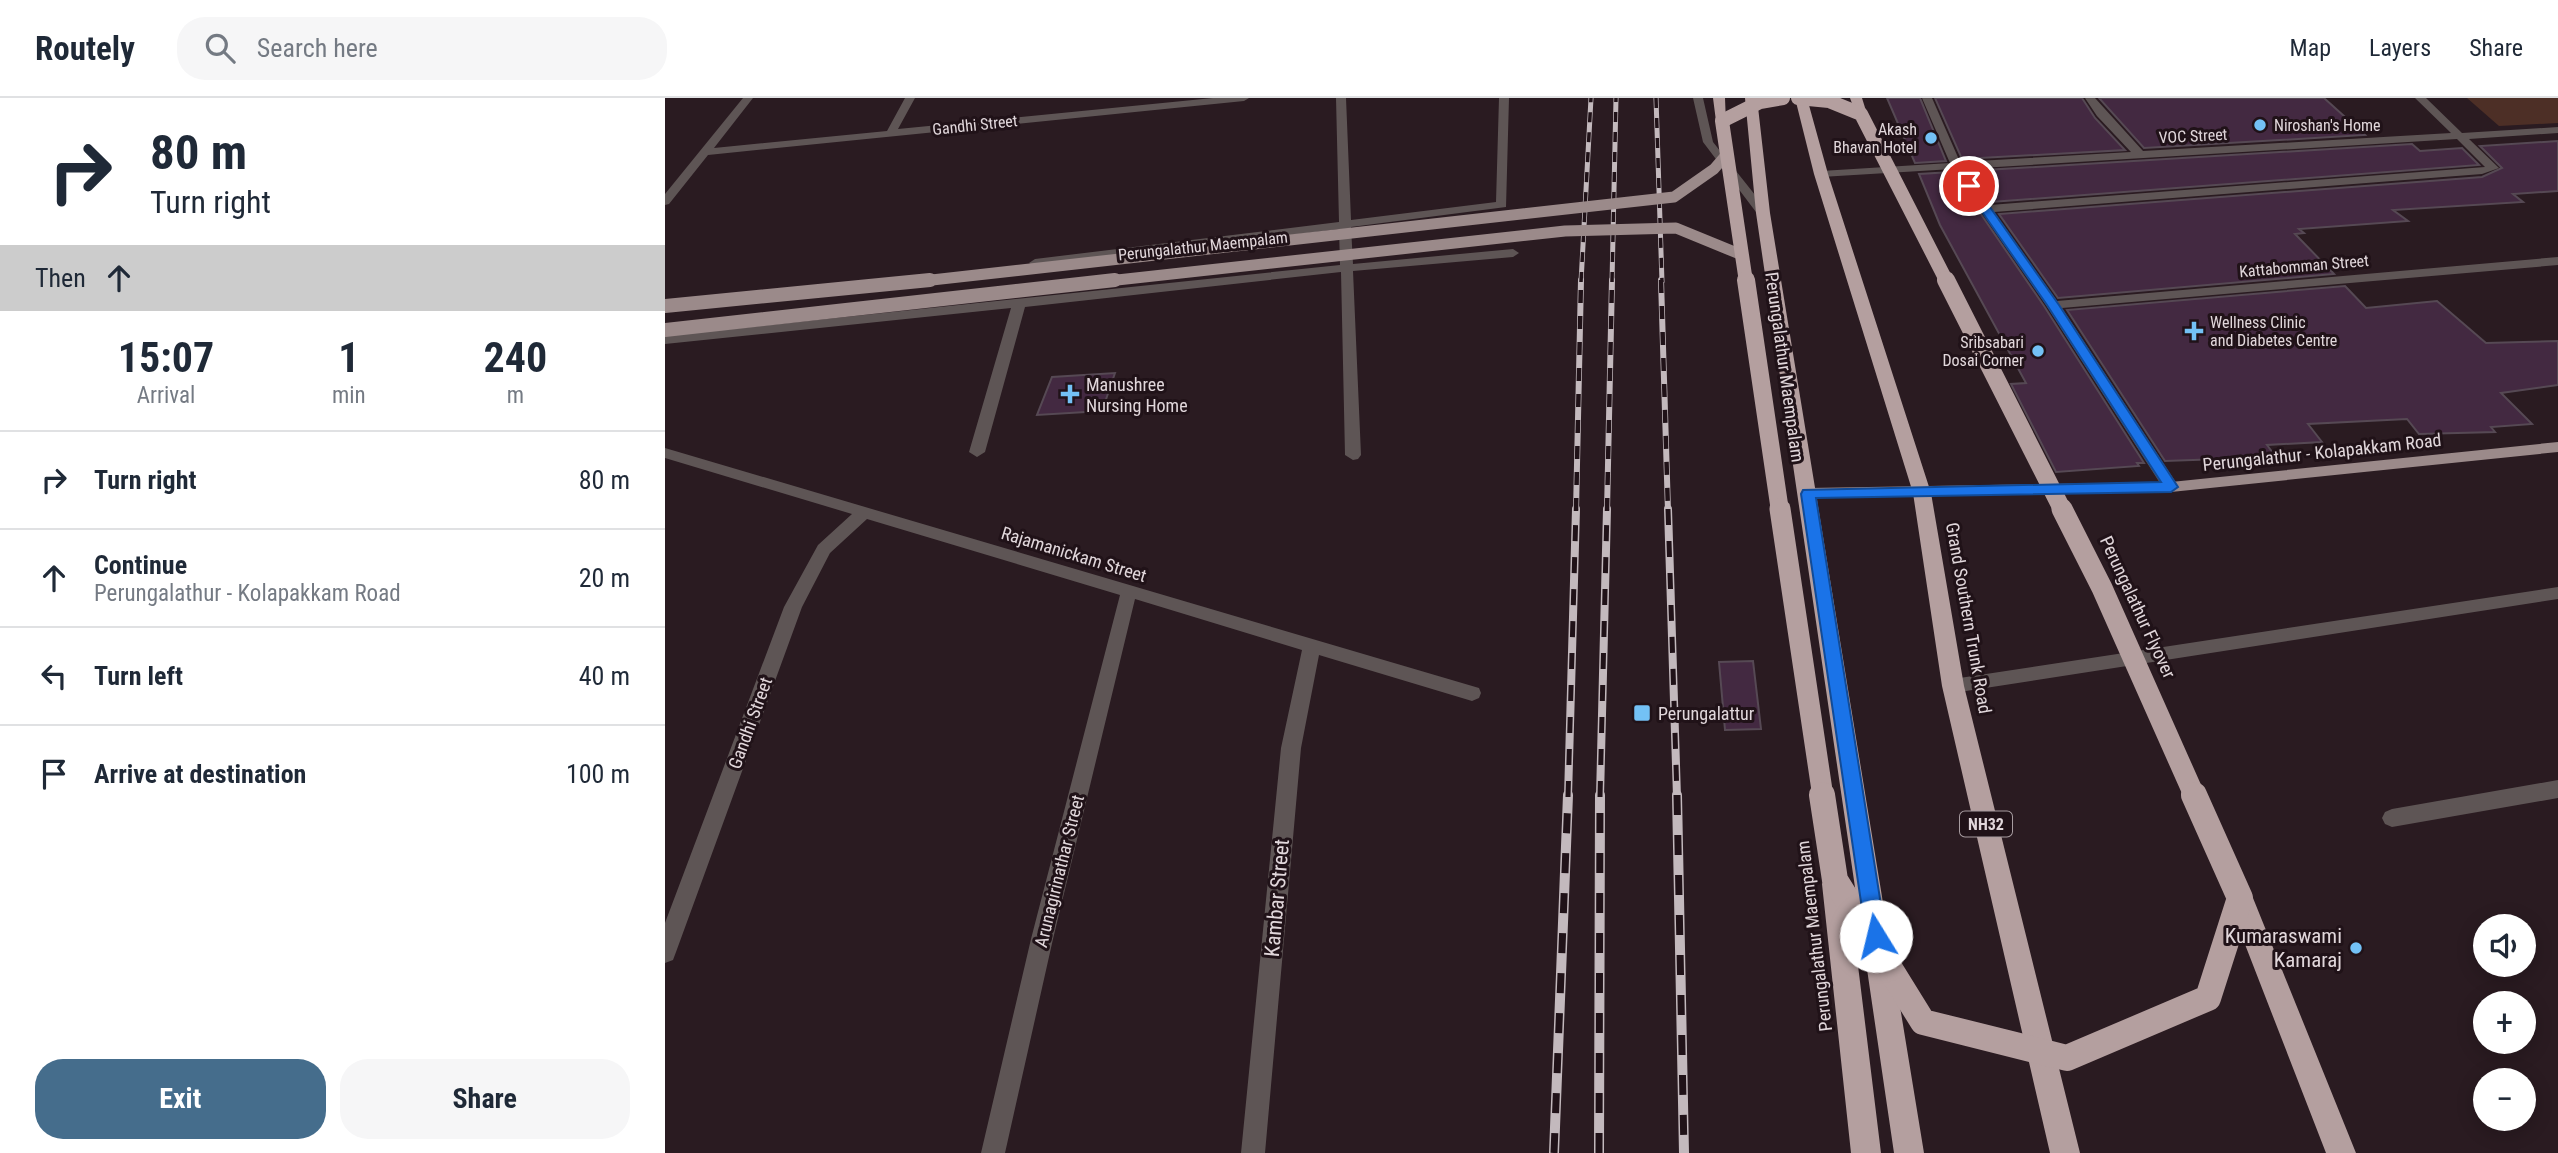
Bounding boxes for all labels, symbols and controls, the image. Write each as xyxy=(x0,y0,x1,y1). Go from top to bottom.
search box xyxy=(177,17,667,80)
text: Routely xyxy=(35,29,135,68)
icon: search xyxy=(201,29,239,67)
text: Search here xyxy=(257,33,378,63)
text: Map xyxy=(2290,34,2331,62)
text: Layers xyxy=(2369,34,2431,62)
text: Share xyxy=(2469,34,2523,62)
street label: Gandhi Street xyxy=(932,111,1019,139)
place label: Niroshan's Home xyxy=(2274,116,2381,135)
marker: Niroshan's Home xyxy=(2252,117,2268,133)
place label: Akash Bhavan Hotel xyxy=(1833,120,1917,157)
text: 80 m xyxy=(150,124,247,181)
street label: VOC Street xyxy=(2158,125,2228,147)
icon: right xyxy=(35,126,126,217)
marker: Akash Bhavan Hotel xyxy=(1923,130,1939,146)
pin xyxy=(1939,156,1999,216)
icon: arrive xyxy=(1950,167,1988,205)
text: Turn right xyxy=(150,183,271,221)
street label: Perungalathur Maempalam xyxy=(1117,228,1289,264)
street label: Kattabomman Street xyxy=(2238,251,2370,281)
icon: ahead xyxy=(100,259,138,297)
text: Then xyxy=(35,263,86,293)
street label: Perungalathur Maempalam xyxy=(1761,271,1809,463)
place label: Wellness Clinic and Diabetes Centre xyxy=(2210,313,2337,350)
marker: Wellness Clinic and Diabetes Centre xyxy=(2184,321,2204,341)
text: 15:07 xyxy=(118,333,214,382)
text: 1 xyxy=(338,333,359,382)
text: 240 xyxy=(483,333,547,382)
place label: Sribsabari Dosai Corner xyxy=(1942,333,2024,370)
marker: Sribsabari Dosai Corner xyxy=(2030,343,2046,359)
place label: Manushree Nursing Home xyxy=(1086,374,1188,416)
text: Arrival xyxy=(137,382,195,409)
text: min xyxy=(332,382,366,409)
text: m xyxy=(507,382,524,409)
marker: Manushree Nursing Home xyxy=(1060,384,1080,404)
street label: Perungalathur - Kolapakkam Road xyxy=(2202,429,2442,475)
icon: right xyxy=(35,461,73,499)
text: Turn right xyxy=(94,465,196,495)
text: 80 m xyxy=(579,465,630,495)
street label: Grand Southern Trunk Road xyxy=(1942,521,1996,715)
street label: Rajamanickam Street xyxy=(999,522,1149,586)
street label: Perungalathur Flyover xyxy=(2096,533,2180,682)
text: Continue xyxy=(94,550,187,580)
icon: ahead xyxy=(35,559,73,597)
text: 20 m xyxy=(579,563,630,593)
text: Perungalathur - Kolapakkam Road xyxy=(94,580,401,607)
icon: left xyxy=(35,657,73,695)
text: Turn left xyxy=(94,661,183,691)
text: 40 m xyxy=(579,661,630,691)
street label: Gandhi Street xyxy=(724,674,776,772)
marker: Perungalattur xyxy=(1632,703,1652,723)
place label: Perungalattur xyxy=(1658,703,1755,724)
icon: arrive xyxy=(35,755,73,793)
text: Arrive at destination xyxy=(94,759,306,789)
text: 100 m xyxy=(566,759,630,789)
street label: Arunagirinathar Street xyxy=(1030,793,1088,949)
road number: NH32 xyxy=(1960,811,2012,836)
street label: Kambar Street xyxy=(1260,838,1294,958)
street label: Perungalathur Maempalam xyxy=(1792,840,1836,1032)
position arrow xyxy=(1839,899,1913,973)
map controls xyxy=(2473,914,2536,1131)
button: sound xyxy=(2473,914,2536,977)
place label: Kumaraswami Kamaraj xyxy=(2225,924,2342,972)
marker: Kumaraswami Kamaraj xyxy=(2348,940,2364,956)
button: + xyxy=(2473,991,2536,1054)
button: Exit xyxy=(35,1059,326,1139)
button: Share xyxy=(340,1059,630,1139)
button: − xyxy=(2473,1068,2536,1131)

